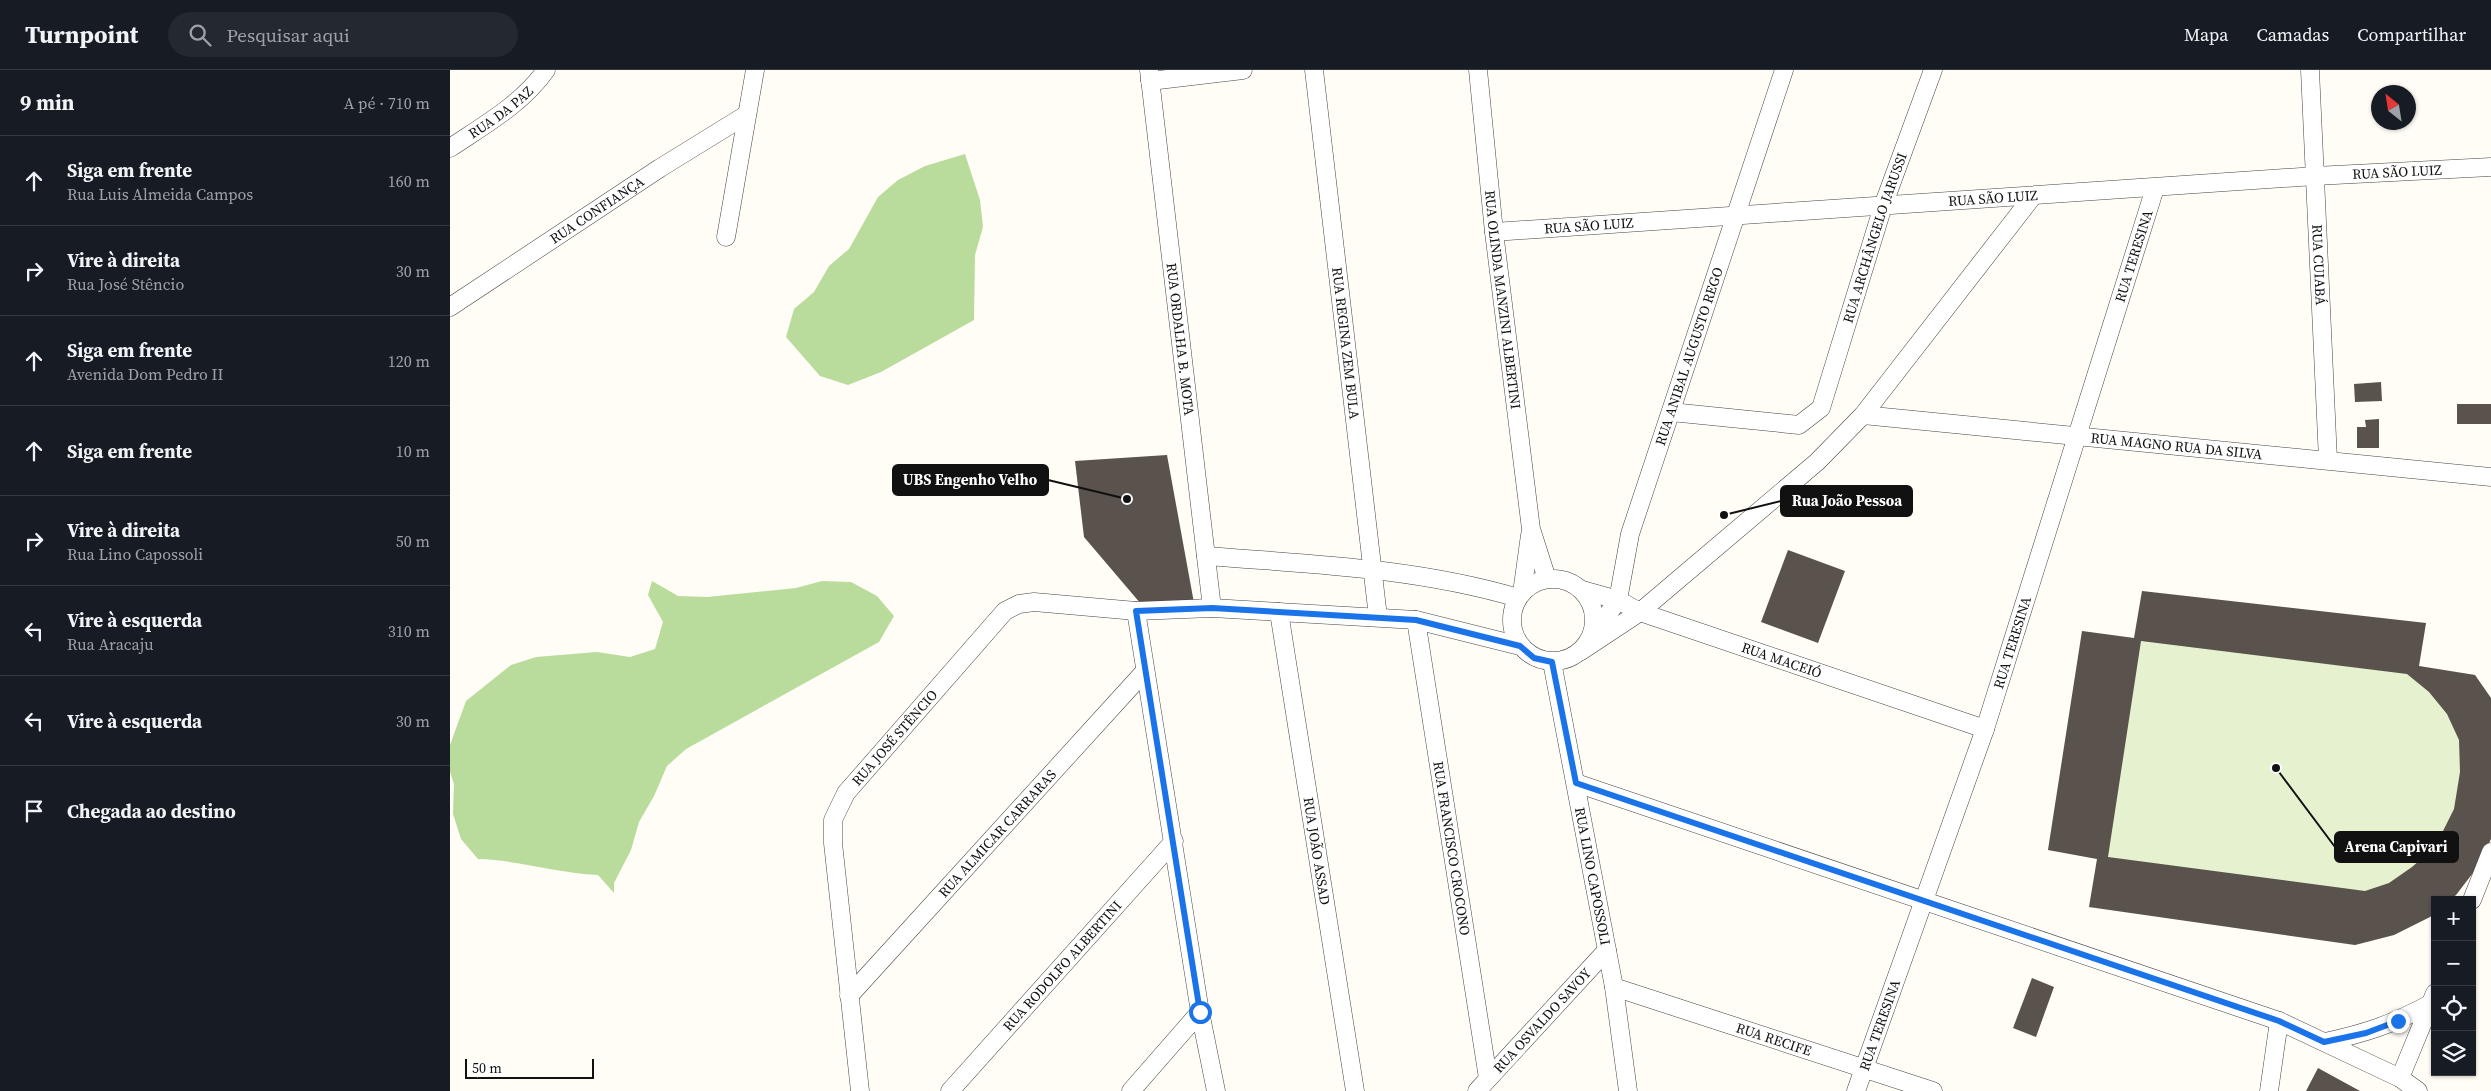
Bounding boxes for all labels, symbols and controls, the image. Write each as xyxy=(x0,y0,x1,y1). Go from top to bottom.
search box xyxy=(168,12,518,57)
text: Turnpoint xyxy=(25,18,138,51)
icon: search xyxy=(186,21,214,49)
text: Pesquisar aqui xyxy=(226,22,350,48)
text: Mapa xyxy=(2184,22,2228,47)
text: Camadas xyxy=(2256,22,2329,47)
text: Compartilhar xyxy=(2357,22,2466,47)
street label: RUA DA PAZ xyxy=(464,81,538,143)
north arrow xyxy=(2371,85,2416,130)
text: 9 min xyxy=(20,88,75,117)
text: A pé · 710 m xyxy=(344,92,430,114)
street label: RUA ARCHÂNGELO JARUSSI xyxy=(1838,150,1912,325)
text: Siga em frente xyxy=(67,157,192,183)
street label: RUA SÃO LUIZ xyxy=(2352,160,2443,184)
icon: ahead xyxy=(20,167,48,195)
text: 160 m xyxy=(388,170,430,192)
street label: RUA CONFIANÇA xyxy=(546,171,648,248)
text: Rua Luis Almeida Campos xyxy=(67,183,253,205)
street label: RUA SÃO LUIZ xyxy=(1947,185,2039,211)
street label: RUA OLINDA MANZINI ALBERTINI xyxy=(1480,189,1526,410)
street label: RUA TERESINA xyxy=(2110,207,2158,305)
street label: RUA SÃO LUIZ xyxy=(1543,212,1634,239)
street label: RUA CUIABÁ xyxy=(2307,224,2331,306)
text: Vire à direita xyxy=(67,247,180,273)
icon: right xyxy=(20,257,48,285)
text: 30 m xyxy=(396,260,430,282)
street label: RUA ORDALHA B. MOTA xyxy=(1162,262,1199,417)
street label: RUA ANIBAL AUGUSTO REGO xyxy=(1650,264,1728,448)
street label: RUA REGINA ZEM BULA xyxy=(1327,266,1365,421)
text: Rua José Stêncio xyxy=(67,273,184,295)
text: Siga em frente xyxy=(67,337,192,363)
icon: ahead xyxy=(20,347,48,375)
text: 120 m xyxy=(388,350,430,372)
text: Avenida Dom Pedro II xyxy=(67,363,223,385)
street label: RUA MAGNO RUA DA SILVA xyxy=(2090,428,2264,464)
icon: ahead xyxy=(20,437,48,465)
text: Siga em frente xyxy=(67,438,192,464)
text: 10 m xyxy=(396,440,430,462)
callout: UBS Engenho Velho xyxy=(893,465,1048,495)
text: UBS Engenho Velho xyxy=(903,469,1038,490)
callout: Rua João Pessoa xyxy=(1781,486,1912,516)
text: Rua João Pessoa xyxy=(1792,490,1903,511)
text: Vire à direita xyxy=(67,517,180,543)
icon: right xyxy=(20,527,48,555)
text: 50 m xyxy=(396,530,430,552)
text: Rua Lino Capossoli xyxy=(67,543,203,565)
street label: RUA TERESINA xyxy=(1988,593,2036,691)
text: Vire à esquerda xyxy=(67,607,202,633)
icon: left xyxy=(20,617,48,645)
text: 310 m xyxy=(388,620,430,642)
text: Rua Aracaju xyxy=(67,633,154,655)
street label: RUA MACEIÓ xyxy=(1739,637,1825,683)
street label: RUA JOSÉ STÊNCIO xyxy=(847,685,942,790)
icon: left xyxy=(20,707,48,735)
text: Vire à esquerda xyxy=(67,708,202,734)
text: 30 m xyxy=(396,710,430,732)
street label: RUA FRANCISCO CROCONO xyxy=(1428,760,1475,937)
street label: RUA ALMICAR CARRARAS xyxy=(934,765,1061,902)
street label: RUA JOÃO ASSAD xyxy=(1299,796,1335,906)
icon: arrive xyxy=(20,797,48,825)
text: Chegada ao destino xyxy=(67,798,236,824)
street label: RUA LINO CAPOSSOLI xyxy=(1570,806,1616,947)
callout: Arena Capivari xyxy=(2335,832,2458,862)
text: Arena Capivari xyxy=(2345,836,2448,857)
street label: RUA RODOLFO ALBERTINI xyxy=(998,896,1126,1036)
map controls xyxy=(2431,896,2476,1076)
button: + xyxy=(2431,896,2476,941)
button: − xyxy=(2431,941,2476,986)
street label: RUA OSVALDO SAVOY xyxy=(1488,963,1596,1077)
street label: RUA TERESINA xyxy=(1854,976,1905,1074)
button: locate xyxy=(2431,986,2476,1031)
route start xyxy=(1189,1001,1212,1024)
route end xyxy=(2387,1010,2410,1033)
street label: RUA RECIFE xyxy=(1733,1017,1814,1061)
button: layers xyxy=(2431,1031,2476,1076)
scale bar xyxy=(465,1056,594,1079)
text: 50 m xyxy=(472,1058,502,1078)

